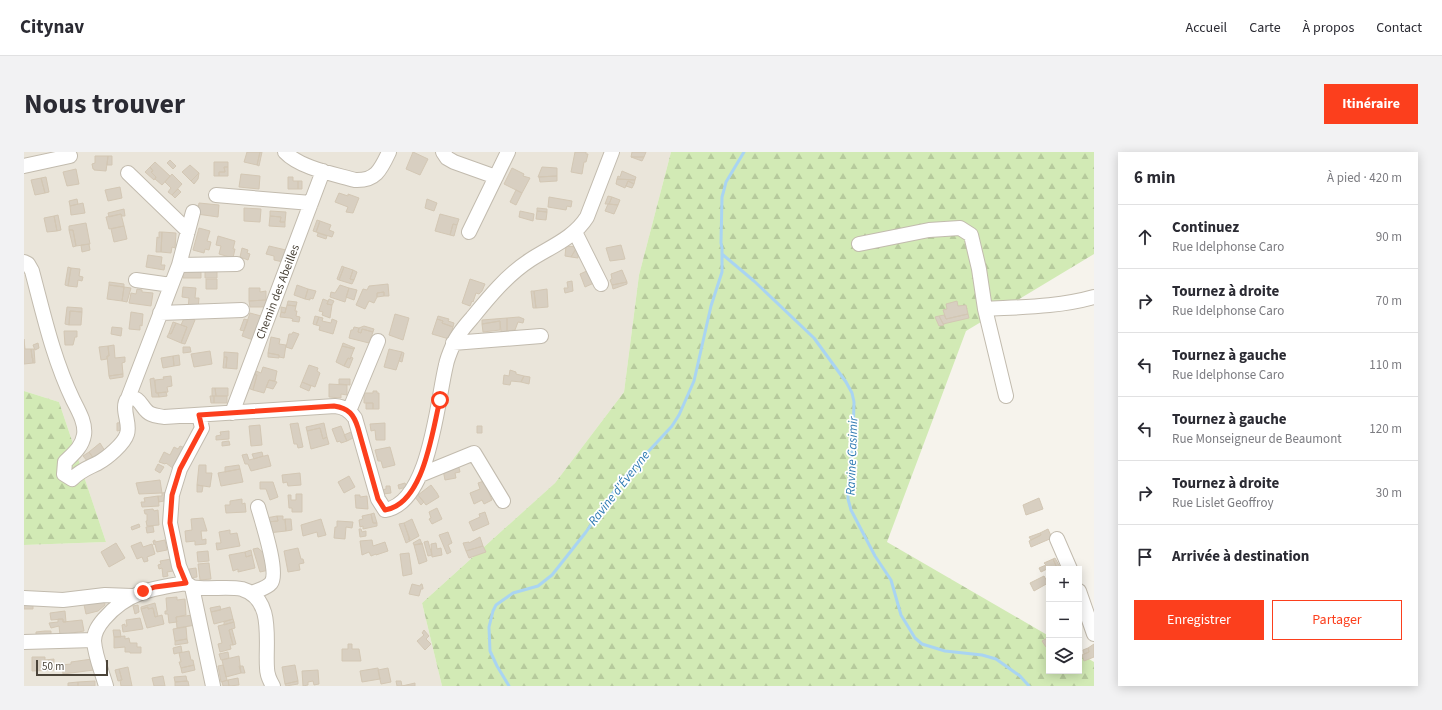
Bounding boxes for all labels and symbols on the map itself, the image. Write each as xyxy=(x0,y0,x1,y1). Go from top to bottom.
street label: Chemin des Abeilles xyxy=(252,242,304,342)
route start xyxy=(431,391,449,409)
water label: Ravine Casimir xyxy=(842,416,862,496)
water label: Ravine d'Éveryne xyxy=(584,447,654,529)
route end xyxy=(134,582,152,600)
scale bar xyxy=(36,658,108,677)

